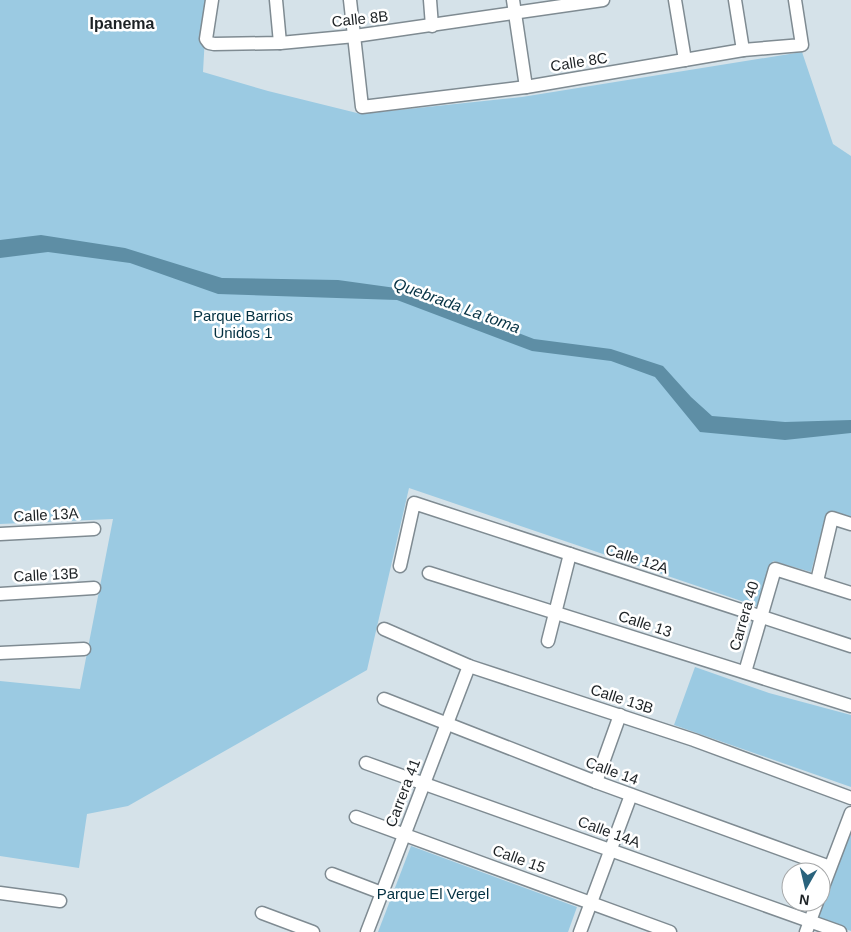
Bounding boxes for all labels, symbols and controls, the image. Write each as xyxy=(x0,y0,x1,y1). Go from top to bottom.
street label: Calle 8B xyxy=(331,7,389,30)
district label: Ipanema xyxy=(90,15,155,32)
street label: Calle 8C xyxy=(549,49,609,74)
water label: Quebrada La toma xyxy=(391,275,523,336)
park label: Parque Barrios Unidos 1 xyxy=(193,307,293,341)
street label: Calle 13A xyxy=(13,504,79,525)
street label: Calle 12A xyxy=(604,540,671,577)
street label: Calle 13B xyxy=(13,564,79,585)
street label: Carrera 40 xyxy=(725,579,762,653)
street label: Calle 13 xyxy=(616,607,674,640)
street label: Calle 13B xyxy=(589,680,656,717)
street label: Calle 14 xyxy=(583,753,641,788)
street label: Carrera 41 xyxy=(382,756,423,829)
street label: Calle 14A xyxy=(576,812,643,851)
street label: Calle 15 xyxy=(490,841,548,876)
north arrow xyxy=(781,862,831,912)
park label: Parque El Vergel xyxy=(377,885,489,902)
text: N xyxy=(798,891,810,909)

